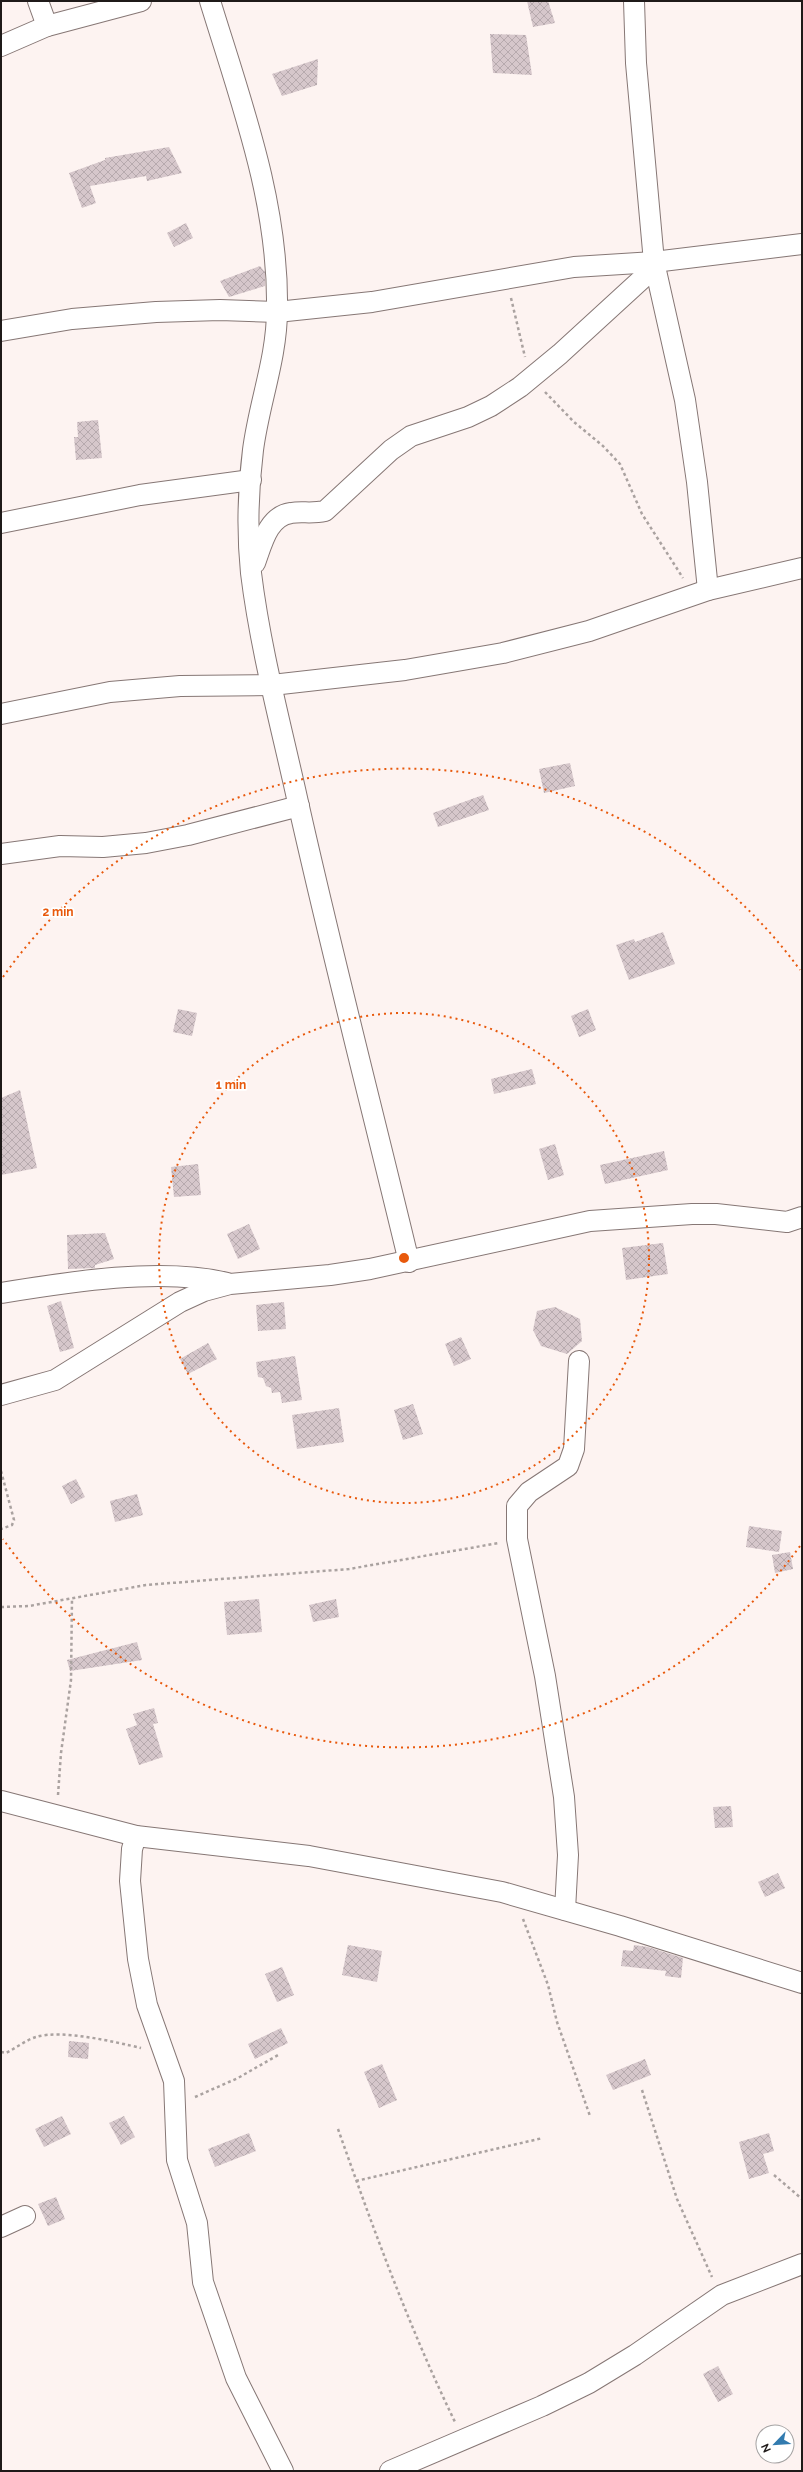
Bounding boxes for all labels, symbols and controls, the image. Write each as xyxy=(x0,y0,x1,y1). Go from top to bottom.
text: 2 min xyxy=(42,905,74,919)
text: 1 min xyxy=(216,1078,246,1092)
centre of rings xyxy=(397,1251,411,1265)
north arrow xyxy=(755,2424,795,2464)
text: N xyxy=(759,2441,774,2455)

